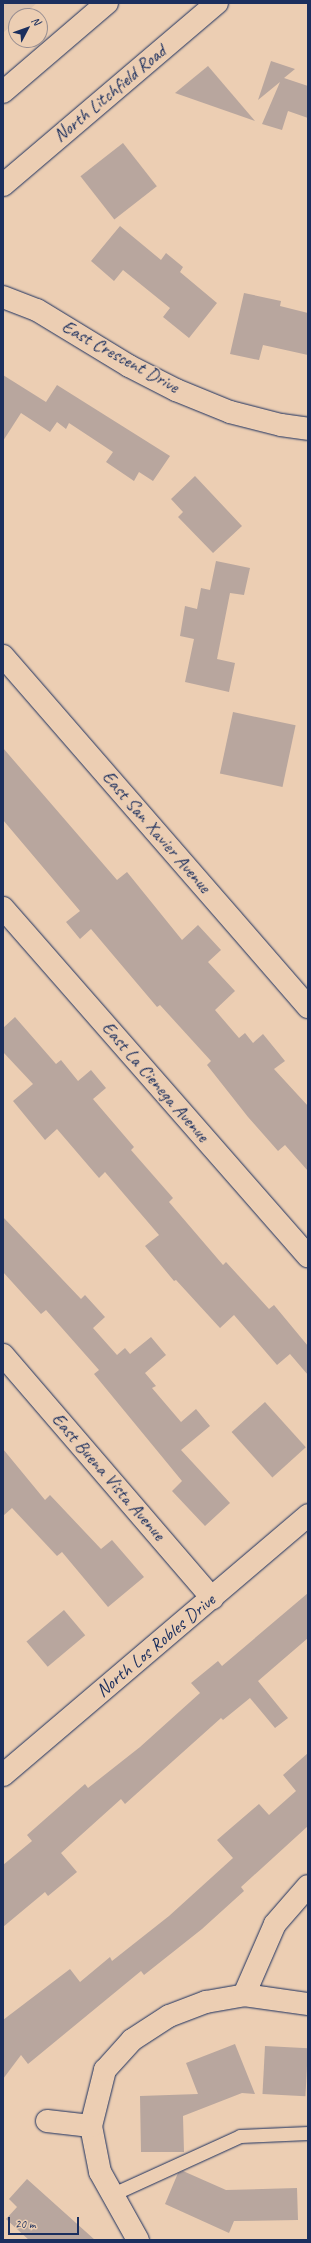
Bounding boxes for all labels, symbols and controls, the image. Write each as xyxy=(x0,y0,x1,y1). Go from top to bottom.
north arrow xyxy=(8,8,48,48)
text: N xyxy=(29,14,44,28)
street label: North Litchfield Road xyxy=(49,40,171,148)
street label: East Crescent Drive xyxy=(57,315,183,399)
street label: East San Xavier Avenue xyxy=(96,766,216,898)
street label: East La Cienega Avenue xyxy=(96,1017,214,1147)
street label: East Buena Vista Avenue xyxy=(47,1409,169,1545)
street label: North Los Robles Drive xyxy=(91,1589,221,1703)
scale bar xyxy=(10,2209,81,2235)
text: 20 m xyxy=(15,2216,35,2232)

